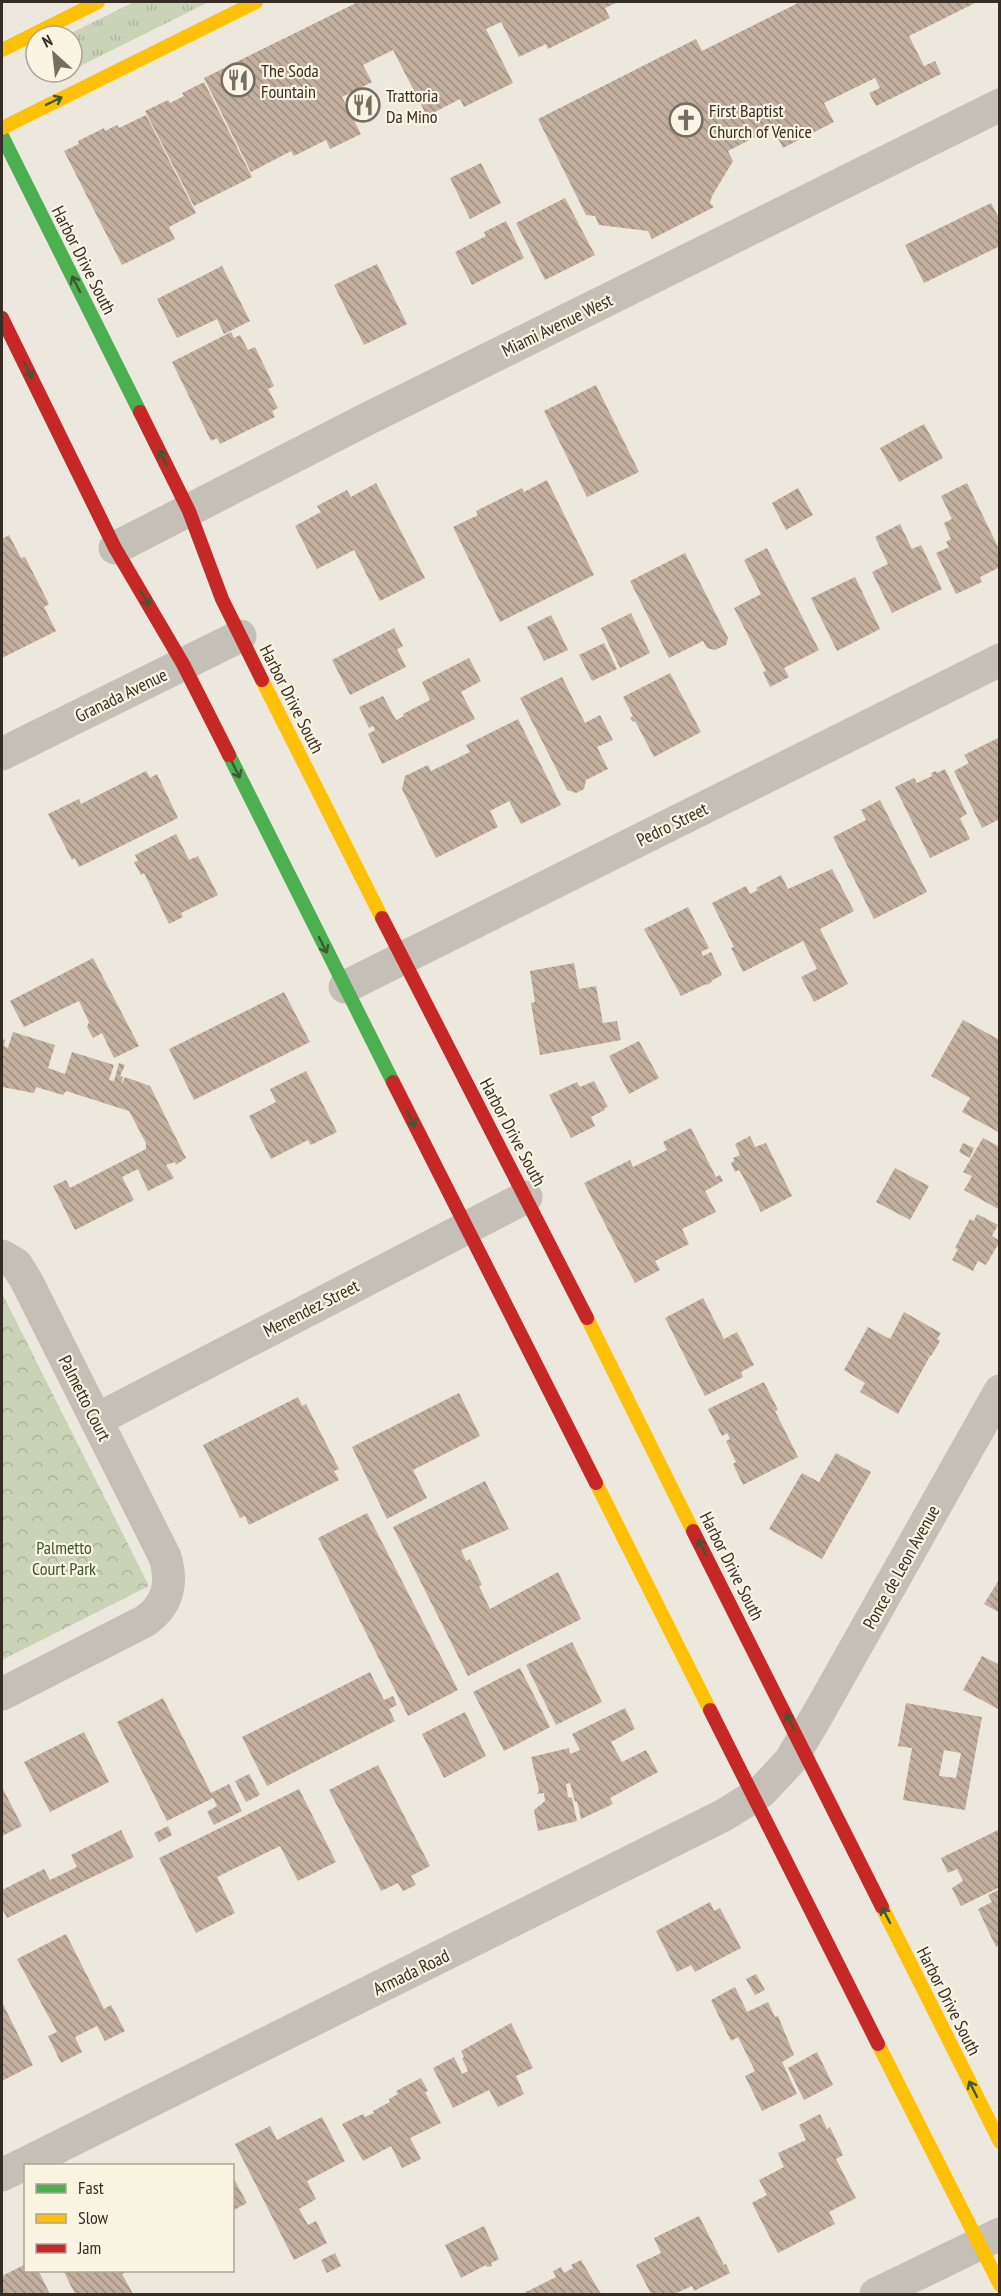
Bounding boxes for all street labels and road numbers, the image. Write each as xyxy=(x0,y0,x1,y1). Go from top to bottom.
street label: Harbor Drive South xyxy=(47,202,121,318)
street label: Miami Avenue West xyxy=(498,288,616,362)
street label: Harbor Drive South xyxy=(255,641,329,757)
street label: Granada Avenue xyxy=(71,663,171,727)
street label: Pedro Street xyxy=(633,797,712,851)
street label: Harbor Drive South xyxy=(475,1074,551,1190)
street label: Menendez Street xyxy=(259,1274,363,1342)
street label: Palmetto Court xyxy=(54,1351,116,1445)
street label: Ponce de Leon Avenue xyxy=(857,1501,945,1633)
street label: Harbor Drive South xyxy=(695,1508,769,1624)
street label: Harbor Drive South xyxy=(912,1943,986,2059)
street label: Armada Road xyxy=(369,1944,453,2000)

